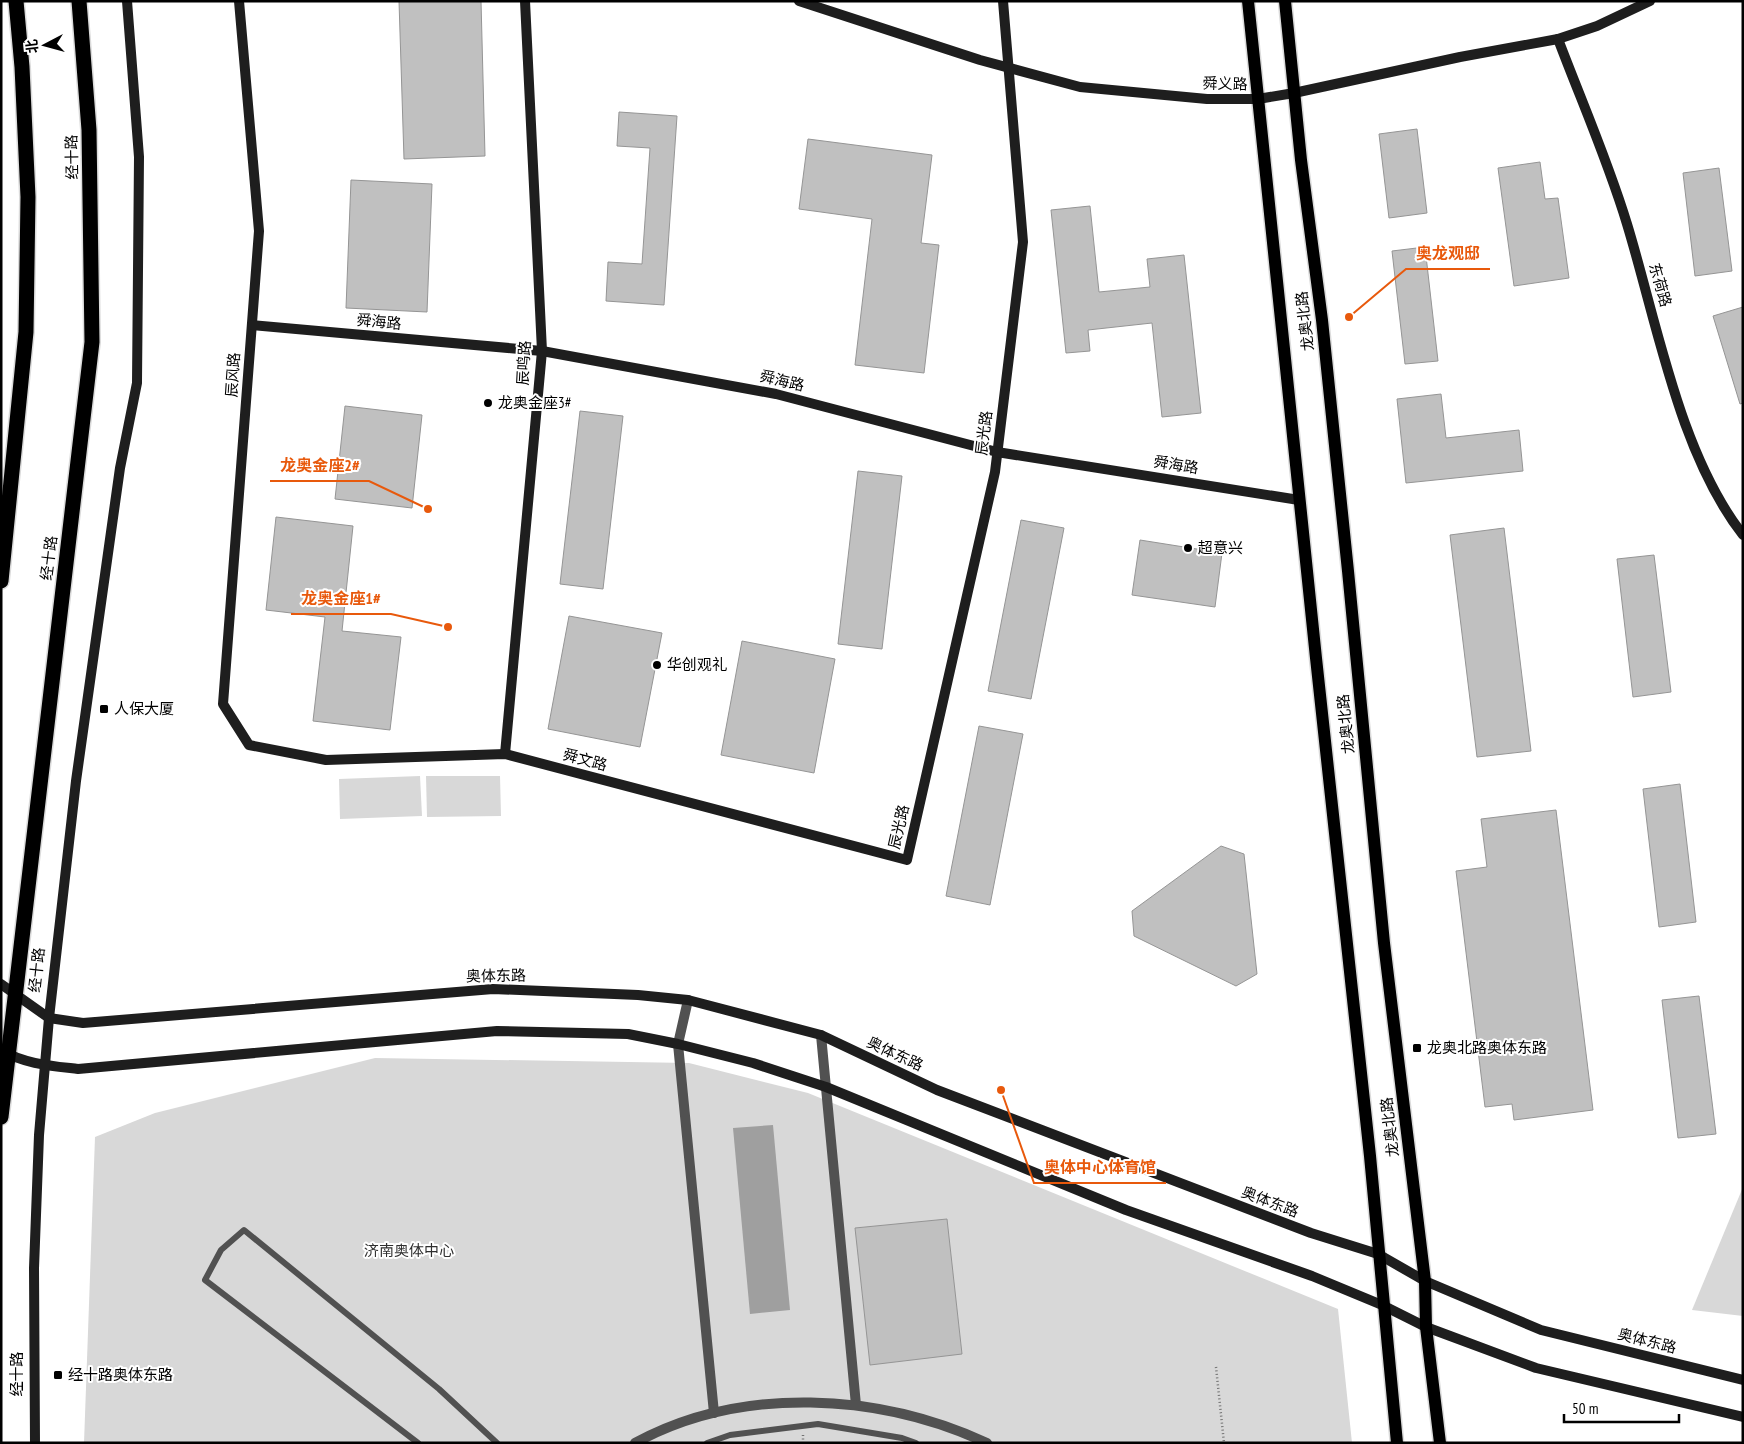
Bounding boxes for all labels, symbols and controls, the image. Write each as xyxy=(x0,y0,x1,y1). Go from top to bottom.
north arrow xyxy=(20,20,70,70)
text: 北 xyxy=(22,38,42,54)
street label: 舜义路 xyxy=(1202,74,1248,93)
street label: 经十路 xyxy=(62,134,81,180)
callout: 奥龙观邸 xyxy=(1406,238,1490,269)
text: 奥龙观邸 xyxy=(1416,243,1480,263)
street label: 东荷路 xyxy=(1645,261,1676,309)
street label: 龙奥北路 xyxy=(1291,290,1318,352)
street label: 舜海路 xyxy=(356,310,402,333)
street label: 辰鸣路 xyxy=(513,340,534,386)
street label: 辰风路 xyxy=(221,352,244,398)
street label: 舜海路 xyxy=(758,366,806,395)
place label: 龙奥金座3# xyxy=(498,393,572,412)
marker: 龙奥金座3# xyxy=(482,397,494,409)
street label: 辰光路 xyxy=(971,409,996,456)
callout: 龙奥金座2# xyxy=(270,450,369,481)
street label: 舜海路 xyxy=(1152,452,1200,477)
text: 龙奥金座2# xyxy=(280,455,360,475)
street label: 经十路 xyxy=(36,534,61,581)
place label: 超意兴 xyxy=(1198,538,1243,557)
marker: 超意兴 xyxy=(1182,542,1194,554)
callout: 龙奥金座1# xyxy=(291,583,391,614)
text: 龙奥金座1# xyxy=(301,588,381,608)
place label: 华创观礼 xyxy=(667,655,727,674)
marker: 华创观礼 xyxy=(651,659,663,671)
street label: 龙奥北路 xyxy=(1333,693,1358,755)
place label: 人保大厦 xyxy=(114,699,174,718)
marker: 人保大厦 xyxy=(98,703,110,715)
street label: 舜文路 xyxy=(561,745,609,775)
street label: 辰光路 xyxy=(884,803,913,851)
street label: 经十路 xyxy=(25,947,48,993)
street label: 奥体东路 xyxy=(466,965,526,986)
street label: 奥体东路 xyxy=(864,1032,926,1075)
place label: 龙奥北路奥体东路 xyxy=(1427,1038,1547,1057)
marker: 龙奥北路奥体东路 xyxy=(1411,1042,1423,1054)
street label: 龙奥北路 xyxy=(1376,1096,1403,1158)
callout: 奥体中心体育馆 xyxy=(1034,1152,1166,1183)
text: 奥体中心体育馆 xyxy=(1044,1157,1156,1177)
street label: 奥体东路 xyxy=(1239,1182,1302,1221)
park label: 济南奥体中心 xyxy=(364,1241,454,1260)
street label: 奥体东路 xyxy=(1616,1324,1679,1357)
street label: 经十路 xyxy=(7,1351,26,1397)
place label: 经十路奥体东路 xyxy=(68,1365,173,1384)
marker: 经十路奥体东路 xyxy=(52,1369,64,1381)
scale bar xyxy=(1564,1392,1679,1424)
text: 50 m xyxy=(1572,1399,1598,1418)

